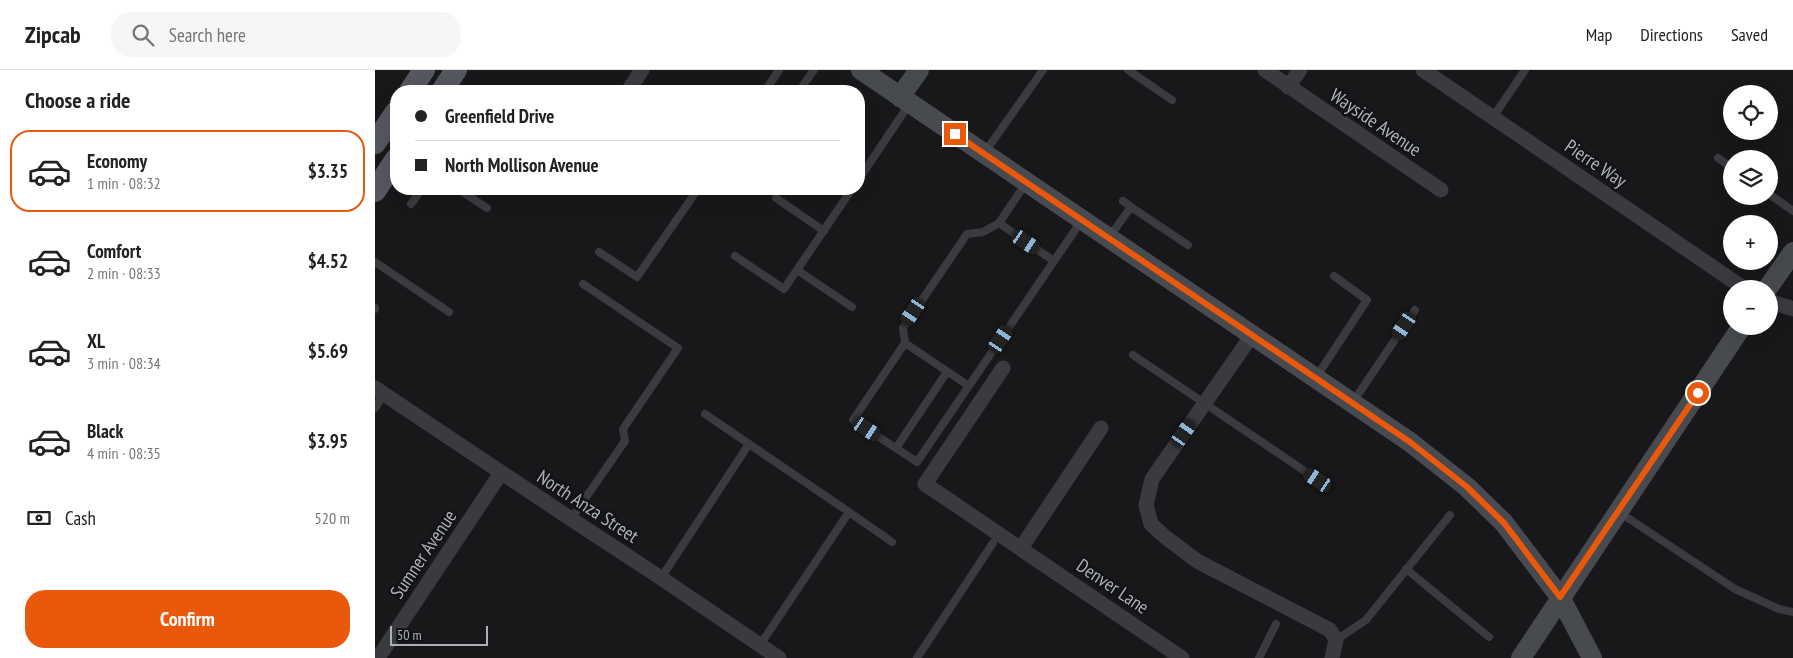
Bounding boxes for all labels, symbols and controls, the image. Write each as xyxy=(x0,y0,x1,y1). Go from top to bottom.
search box xyxy=(111,12,461,57)
text: Zipcab xyxy=(25,19,81,50)
icon: search xyxy=(129,21,157,49)
text: Search here xyxy=(169,23,246,47)
text: Map xyxy=(1586,23,1612,46)
text: Directions xyxy=(1640,23,1703,46)
text: Saved xyxy=(1731,23,1768,46)
street label: Wayside Avenue xyxy=(1326,83,1426,161)
map controls xyxy=(1723,85,1778,335)
button: locate xyxy=(1723,85,1778,140)
text: Choose a ride xyxy=(25,86,130,114)
text: Greenfield Drive xyxy=(445,104,554,128)
route end xyxy=(944,123,966,145)
street label: Pierre Way xyxy=(1561,134,1632,193)
icon: car xyxy=(27,149,72,194)
text: Economy xyxy=(87,149,147,173)
button: layers xyxy=(1723,150,1778,205)
text: North Mollison Avenue xyxy=(445,153,599,177)
text: $3.35 xyxy=(308,159,348,183)
text: 1 min · 08:32 xyxy=(87,173,161,193)
button: + xyxy=(1723,215,1778,270)
car xyxy=(1009,227,1042,257)
icon: car xyxy=(27,239,72,284)
text: Comfort xyxy=(87,239,141,263)
text: $4.52 xyxy=(308,249,348,273)
text: 2 min · 08:33 xyxy=(87,263,161,283)
button: − xyxy=(1723,280,1778,335)
car xyxy=(898,295,927,329)
car xyxy=(1389,309,1418,343)
car xyxy=(986,322,1015,356)
icon: car xyxy=(27,329,72,374)
text: XL xyxy=(87,329,105,353)
text: $5.69 xyxy=(308,339,348,363)
text: 3 min · 08:34 xyxy=(87,353,161,373)
route start xyxy=(1687,382,1709,404)
car xyxy=(850,414,883,444)
car xyxy=(1169,416,1198,450)
icon: car xyxy=(27,419,72,464)
text: Black xyxy=(87,419,123,443)
text: $3.95 xyxy=(308,429,348,453)
text: 4 min · 08:35 xyxy=(87,443,161,463)
street label: North Anza Street xyxy=(533,464,644,548)
car xyxy=(1301,465,1334,495)
icon: cash xyxy=(25,504,53,532)
street label: Sumner Avenue xyxy=(385,505,461,603)
text: Cash xyxy=(65,506,96,530)
text: 520 m xyxy=(315,508,350,528)
street label: Denver Lane xyxy=(1072,553,1154,619)
button: Confirm xyxy=(25,590,350,648)
scale bar xyxy=(390,623,487,646)
text: 50 m xyxy=(397,626,422,644)

